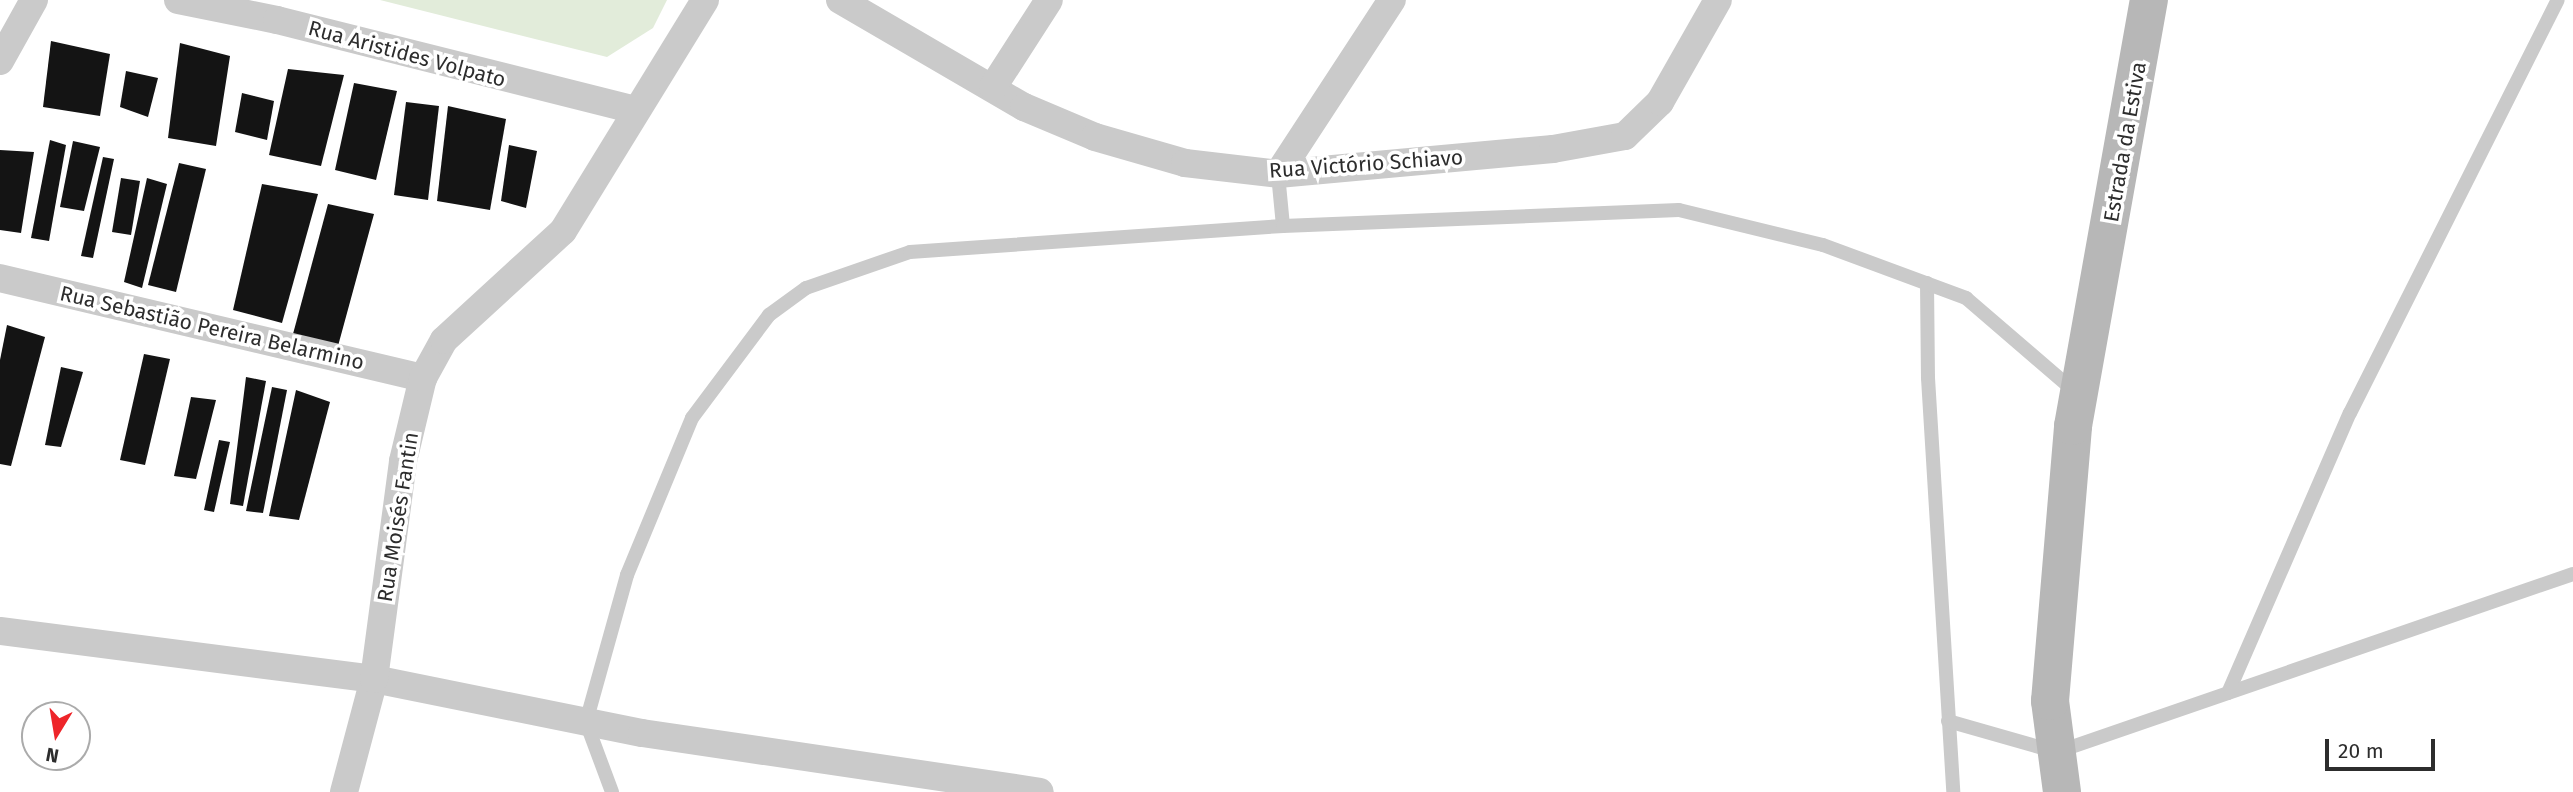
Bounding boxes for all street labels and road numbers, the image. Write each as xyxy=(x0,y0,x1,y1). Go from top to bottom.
street label: Rua Aristides Volpato xyxy=(305,16,509,92)
street label: Estrada da Estiva xyxy=(2099,60,2151,224)
street label: Rua Victório Schiavo xyxy=(1268,145,1464,183)
street label: Rua Sebastião Pereira Belarmino xyxy=(57,281,367,375)
street label: Rua Moisés Fantin xyxy=(372,430,424,604)

